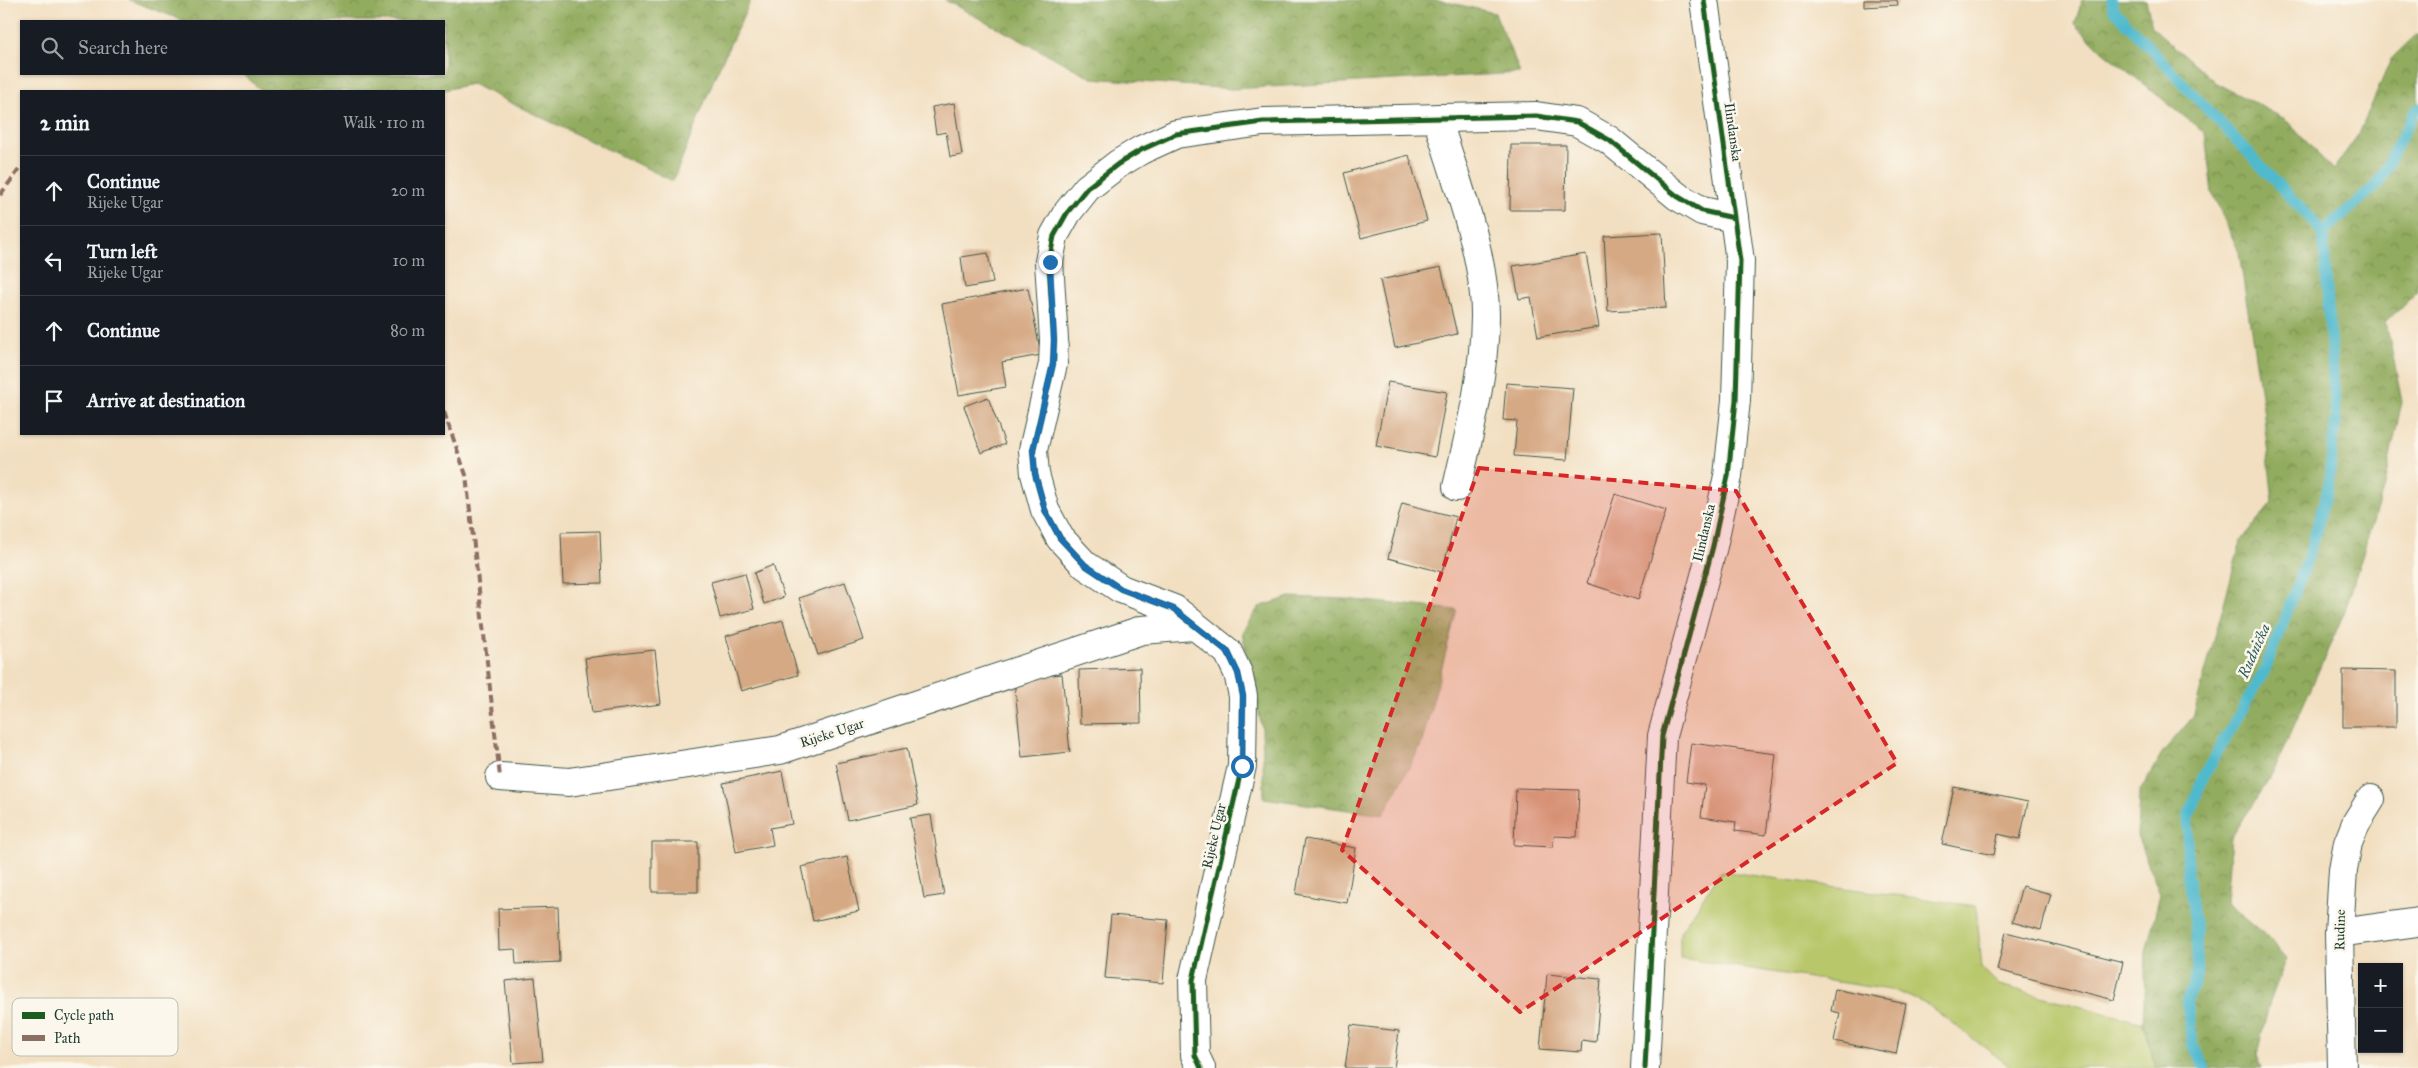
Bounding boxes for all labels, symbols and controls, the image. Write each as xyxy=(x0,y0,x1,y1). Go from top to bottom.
search box xyxy=(20,20,445,75)
icon: search xyxy=(38,34,66,62)
text: Search here xyxy=(78,36,168,59)
street label: Ilindanska xyxy=(1720,101,1746,163)
text: 2 min xyxy=(40,110,90,136)
text: Walk · 110 m xyxy=(343,113,425,132)
text: Continue xyxy=(87,170,160,193)
icon: ahead xyxy=(40,177,68,205)
text: 20 m xyxy=(391,181,425,200)
text: Rijeke Ugar xyxy=(87,193,163,212)
text: Turn left xyxy=(87,240,157,263)
icon: left xyxy=(40,247,68,275)
text: 10 m xyxy=(393,251,425,270)
route end xyxy=(1039,251,1062,274)
text: Rijeke Ugar xyxy=(87,263,163,282)
icon: ahead xyxy=(40,317,68,345)
text: Continue xyxy=(87,319,160,342)
text: 80 m xyxy=(390,321,425,340)
icon: arrive xyxy=(40,387,68,415)
text: Arrive at destination xyxy=(87,389,245,412)
street label: Ilindanska xyxy=(1689,502,1719,564)
water label: Rudnička xyxy=(2234,621,2274,682)
street label: Rijeke Ugar xyxy=(798,714,867,751)
route start xyxy=(1231,755,1254,778)
street label: Rijeke Ugar xyxy=(1198,801,1230,870)
street label: Rudine xyxy=(2331,909,2349,951)
map controls xyxy=(2358,963,2403,1053)
button: + xyxy=(2358,963,2403,1008)
legend xyxy=(12,998,178,1056)
text: Cycle path xyxy=(54,1007,114,1024)
button: − xyxy=(2358,1008,2403,1053)
text: Path xyxy=(54,1030,81,1047)

